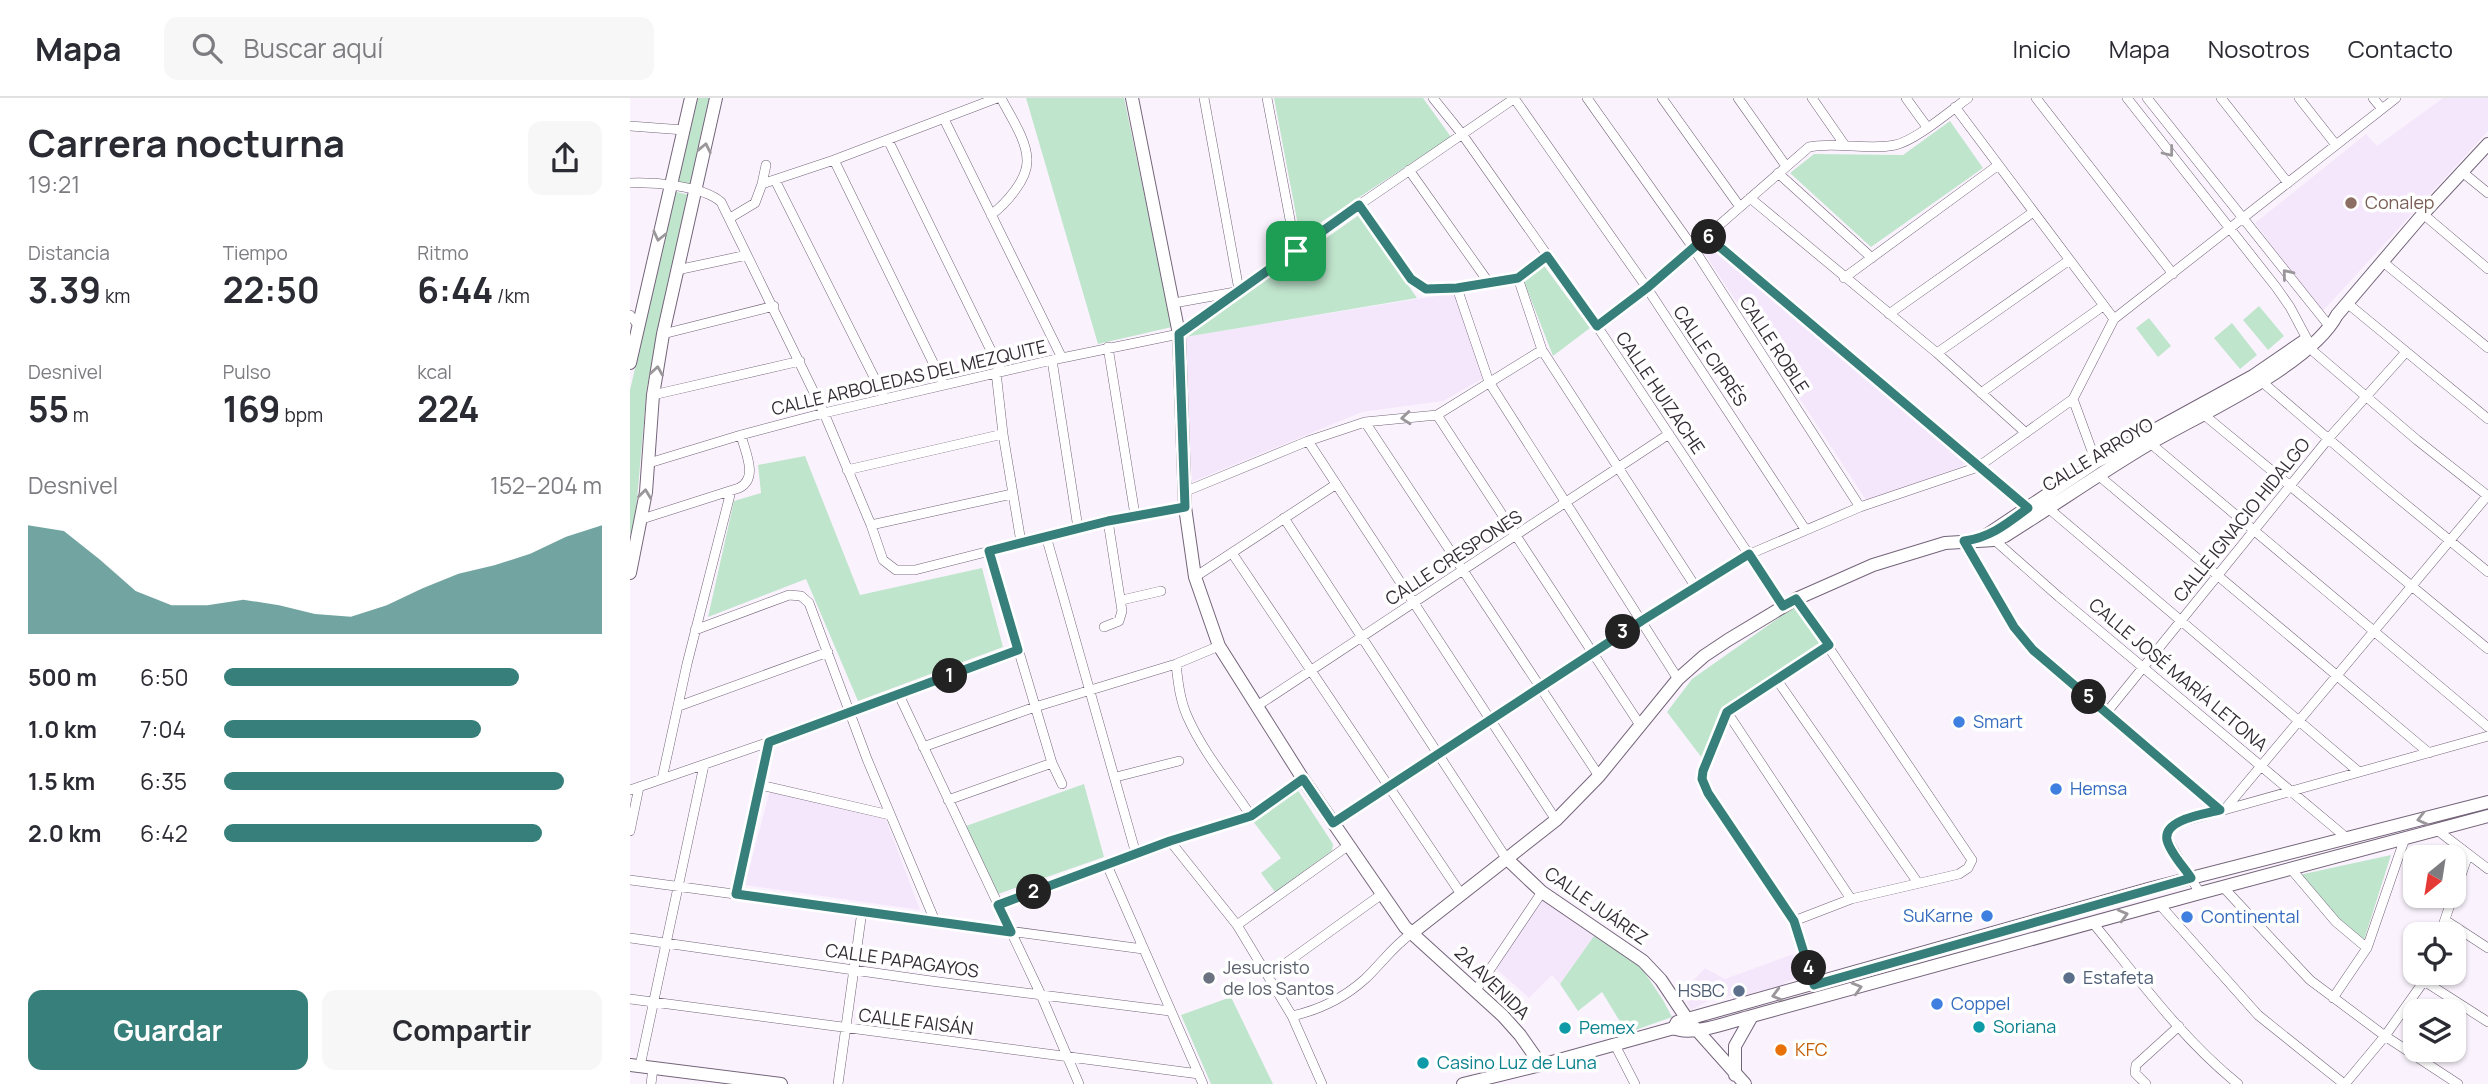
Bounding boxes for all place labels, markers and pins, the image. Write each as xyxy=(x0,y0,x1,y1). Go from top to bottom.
place label: Conalep xyxy=(2365,190,2434,214)
marker: Conalep xyxy=(2343,195,2359,211)
pin: 6 xyxy=(1692,220,1726,254)
pin xyxy=(1266,221,1326,281)
pin: 3 xyxy=(1606,614,1640,650)
pin: 1 xyxy=(932,658,968,694)
pin: 5 xyxy=(2072,680,2106,714)
place label: Smart xyxy=(1973,709,2023,733)
marker: Smart xyxy=(1951,714,1967,730)
place label: Hemsa xyxy=(2070,776,2127,800)
marker: Hemsa xyxy=(2048,781,2064,797)
pin: 2 xyxy=(1016,874,1052,910)
place label: SuKarne xyxy=(1903,903,1973,927)
place label: Continental xyxy=(2201,904,2300,928)
marker: SuKarne xyxy=(1979,908,1995,924)
marker: Continental xyxy=(2179,909,2195,925)
pin: 4 xyxy=(1792,950,1826,986)
place label: Jesucristo de los Santos xyxy=(1223,955,1334,1000)
place label: Estafeta xyxy=(2083,965,2154,989)
marker: Jesucristo de los Santos xyxy=(1201,970,1217,986)
marker: Estafeta xyxy=(2061,970,2077,986)
place label: HSBC xyxy=(1678,978,1725,1002)
marker: HSBC xyxy=(1731,983,1747,999)
place label: Coppel xyxy=(1951,991,2011,1015)
marker: Coppel xyxy=(1929,996,1945,1012)
place label: Soriana xyxy=(1993,1014,2056,1038)
place label: Pemex xyxy=(1579,1015,1635,1039)
marker: Soriana xyxy=(1971,1019,1987,1035)
marker: Pemex xyxy=(1557,1020,1573,1036)
place label: KFC xyxy=(1795,1037,1828,1061)
marker: KFC xyxy=(1773,1042,1789,1058)
place label: Casino Luz de Luna xyxy=(1437,1050,1597,1074)
marker: Casino Luz de Luna xyxy=(1415,1055,1431,1071)

